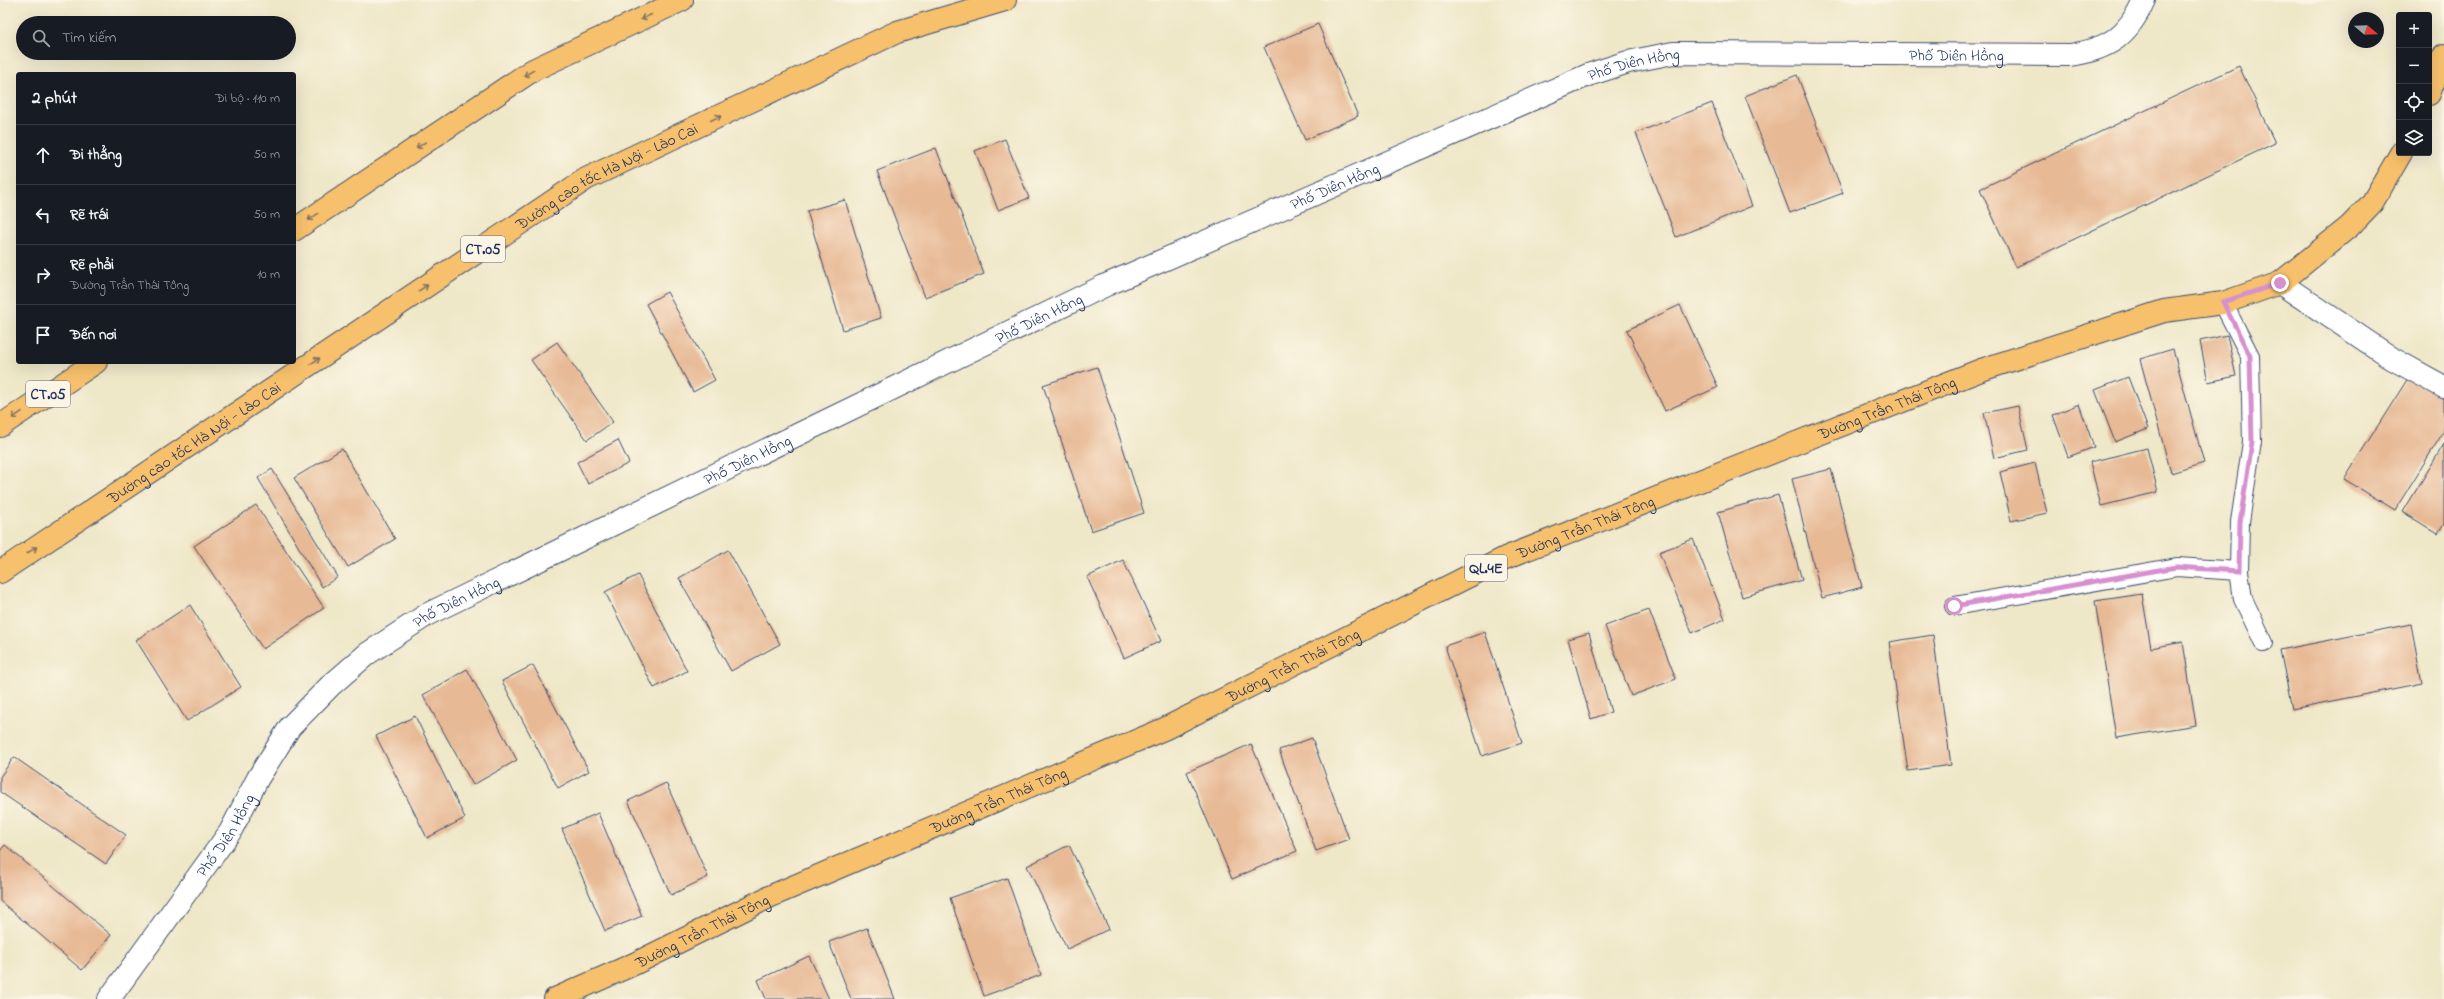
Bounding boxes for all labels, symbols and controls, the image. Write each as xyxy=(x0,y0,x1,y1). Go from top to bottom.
north arrow xyxy=(2348,12,2384,48)
map controls xyxy=(2396,12,2432,156)
button: + xyxy=(2396,12,2432,48)
one-way arrow xyxy=(641,14,653,21)
search box xyxy=(16,16,296,60)
icon: search xyxy=(30,27,52,49)
text: Tìm kiếm xyxy=(62,27,116,49)
street label: Phố Diên Hồng xyxy=(1585,43,1680,88)
street label: Phố Diên Hồng xyxy=(1909,44,2004,69)
button: − xyxy=(2396,48,2432,84)
one-way arrow xyxy=(523,69,535,77)
button: locate xyxy=(2396,84,2432,120)
text: 2 phút xyxy=(32,86,77,111)
text: Đi bộ · 110 m xyxy=(215,89,280,108)
one-way arrow xyxy=(710,114,722,121)
street label: Đường cao tốc Hà Nội - Lào Cai xyxy=(511,118,702,237)
button: layers xyxy=(2396,120,2432,156)
one-way arrow xyxy=(416,141,427,149)
icon: ahead xyxy=(32,144,54,166)
text: Đi thẳng xyxy=(70,144,122,166)
text: 50 m xyxy=(254,145,280,164)
street label: Phố Diên Hồng xyxy=(1287,157,1383,217)
icon: left xyxy=(32,204,54,226)
text: Rẽ trái xyxy=(70,204,109,226)
text: 50 m xyxy=(254,205,280,224)
one-way arrow xyxy=(308,213,319,221)
road number: CT.05 xyxy=(461,236,505,262)
text: Rẽ phải xyxy=(70,254,114,276)
icon: right xyxy=(32,264,54,286)
text: 10 m xyxy=(257,265,280,284)
route end xyxy=(2271,274,2289,292)
text: Đường Trần Thái Tông xyxy=(70,276,189,295)
one-way arrow xyxy=(417,284,429,292)
street label: Phố Diên Hồng xyxy=(992,288,1087,351)
icon: arrive xyxy=(32,324,54,346)
text: Đến nơi xyxy=(70,324,117,346)
one-way arrow xyxy=(309,357,320,365)
street label: Đường Trần Thái Tông xyxy=(1814,371,1960,448)
street label: Đường cao tốc Hà Nội - Lào Cai xyxy=(102,377,286,511)
road number: CT.05 xyxy=(26,381,70,407)
one-way arrow xyxy=(12,411,23,419)
street label: Phố Diên Hồng xyxy=(700,430,796,492)
street label: Đường Trần Thái Tông xyxy=(1512,490,1659,567)
one-way arrow xyxy=(27,546,38,554)
road number: QL.4E xyxy=(1465,555,1507,581)
street label: Phố Diên Hồng xyxy=(409,571,504,635)
route start xyxy=(1945,597,1963,615)
street label: Đường Trần Thái Tông xyxy=(1221,623,1364,710)
street label: Đường Trần Thái Tông xyxy=(926,762,1071,842)
street label: Phố Diên Hồng xyxy=(191,790,262,883)
street label: Đường Trần Thái Tông xyxy=(631,889,774,976)

